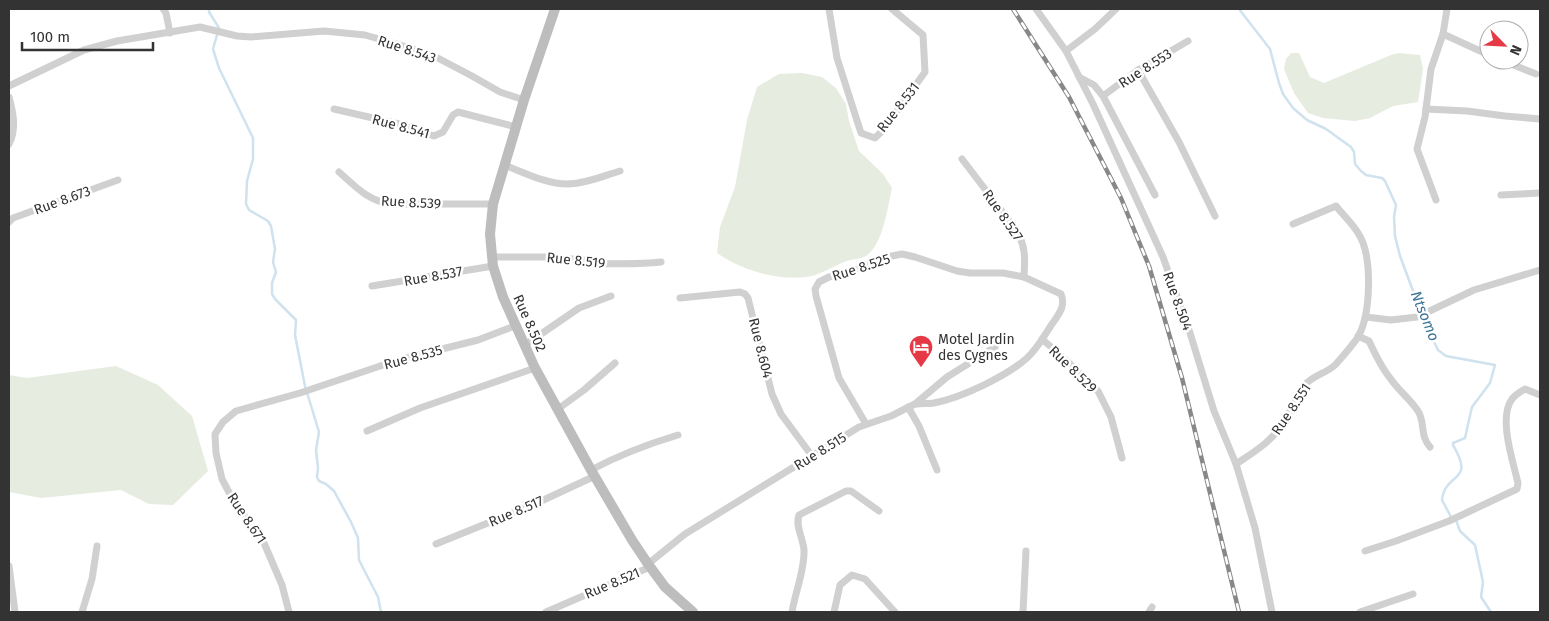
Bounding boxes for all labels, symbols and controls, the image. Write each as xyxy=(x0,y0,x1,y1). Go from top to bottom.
scale bar xyxy=(22,20,154,52)
north arrow xyxy=(1479,20,1529,70)
text: 100 m xyxy=(30,28,70,46)
street label: Rue 8.543 xyxy=(376,32,438,67)
text: N xyxy=(1506,42,1525,58)
street label: Rue 8.553 xyxy=(1115,45,1175,92)
street label: Rue 8.531 xyxy=(874,79,923,136)
street label: Rue 8.541 xyxy=(370,111,432,142)
street label: Rue 8.673 xyxy=(32,182,93,219)
street label: Rue 8.527 xyxy=(979,186,1026,244)
street label: Rue 8.539 xyxy=(380,192,442,213)
street label: Rue 8.519 xyxy=(546,249,606,272)
street label: Rue 8.525 xyxy=(830,250,892,285)
street label: Rue 8.537 xyxy=(402,263,464,290)
street label: Rue 8.504 xyxy=(1159,269,1196,333)
water label: Ntsomo xyxy=(1407,288,1443,344)
street label: Rue 8.502 xyxy=(509,292,550,354)
street label: Rue 8.604 xyxy=(745,316,776,381)
place label: Motel Jardin des Cygnes xyxy=(938,331,1015,364)
hotel icon: Motel Jardin des Cygnes xyxy=(908,334,934,368)
street label: Rue 8.535 xyxy=(382,341,444,373)
street label: Rue 8.529 xyxy=(1045,342,1100,396)
street label: Rue 8.551 xyxy=(1268,380,1315,438)
street label: Rue 8.515 xyxy=(791,429,850,474)
street label: Rue 8.671 xyxy=(223,489,270,547)
street label: Rue 8.517 xyxy=(486,492,546,531)
street label: Rue 8.521 xyxy=(582,564,643,603)

